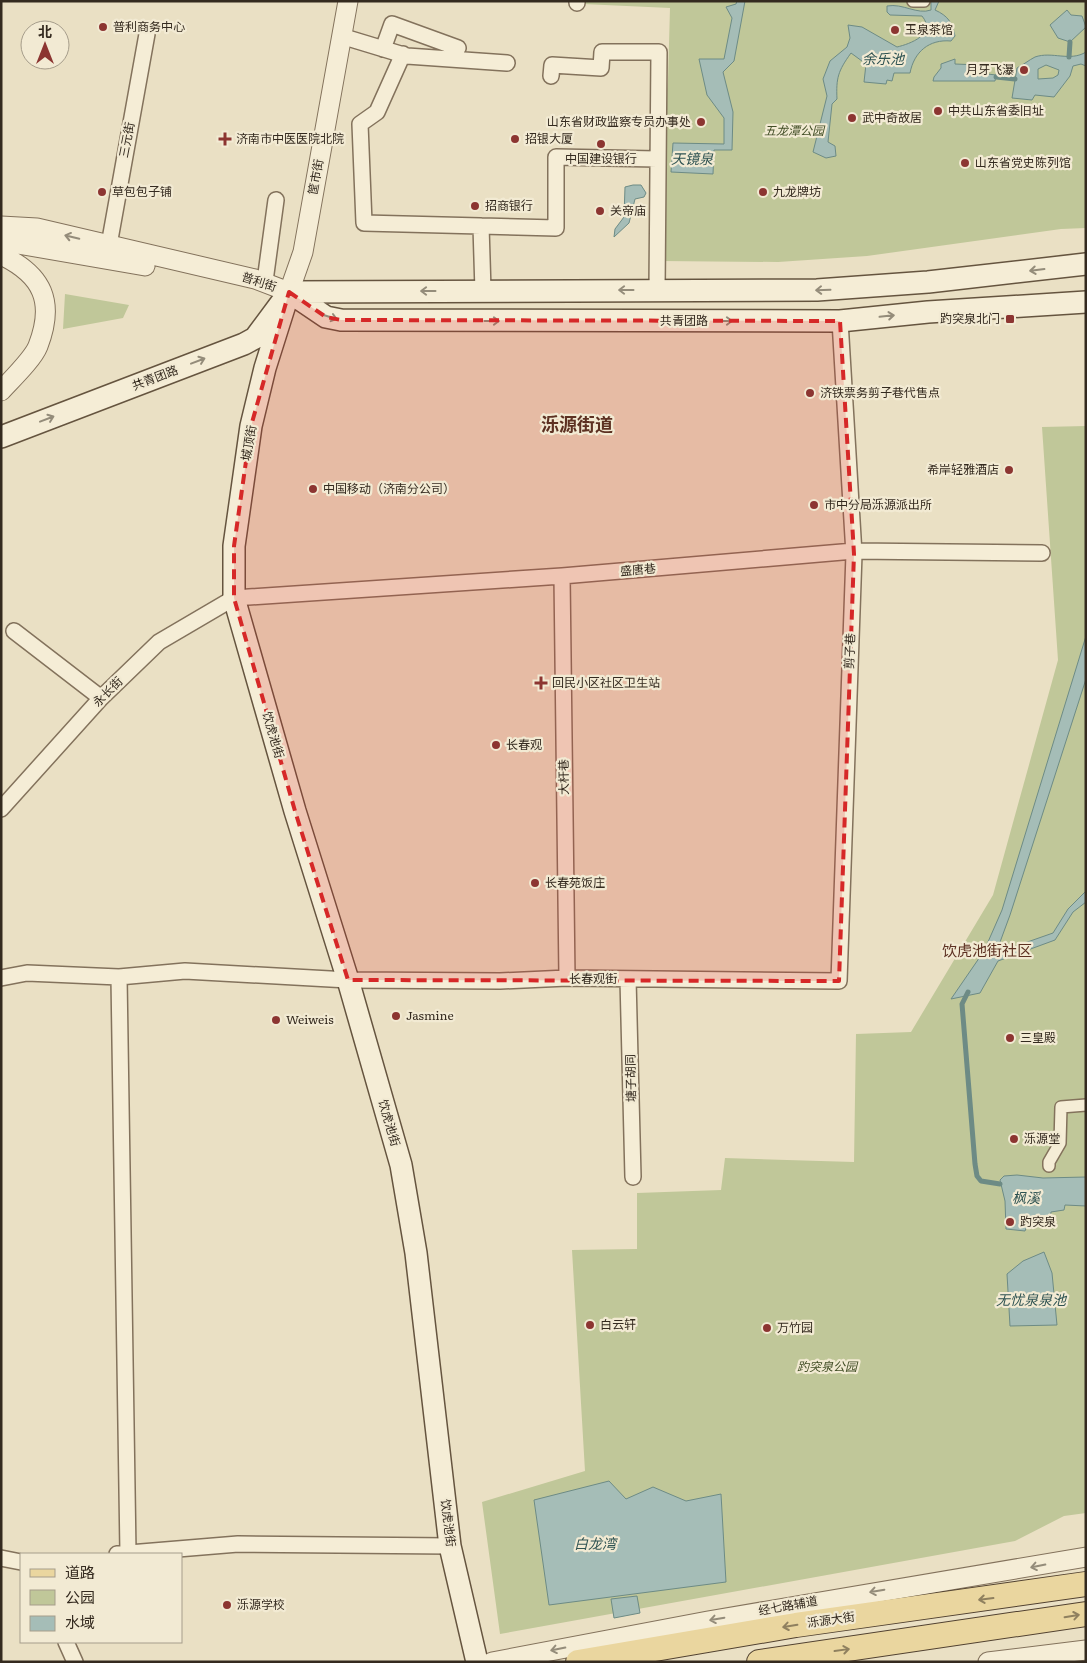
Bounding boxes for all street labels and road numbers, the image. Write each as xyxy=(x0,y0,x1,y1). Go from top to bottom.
street label: 三元街 xyxy=(114,120,138,159)
street label: 筐市街 xyxy=(303,158,327,196)
street label: 普利街 xyxy=(239,267,279,295)
street label: 共青团路 xyxy=(660,311,708,329)
street label: 共青团路 xyxy=(129,360,180,394)
street label: 城顶街 xyxy=(236,424,260,462)
street label: 盛唐巷 xyxy=(619,558,657,580)
street label: 剪子巷 xyxy=(839,633,859,669)
street label: 永长街 xyxy=(88,672,126,710)
street label: 饮虎池街 xyxy=(259,709,289,760)
street label: 大杆巷 xyxy=(554,759,572,795)
street label: 长春观街 xyxy=(569,969,617,987)
street label: 塘子胡同 xyxy=(621,1054,639,1102)
street label: 饮虎池街 xyxy=(375,1097,405,1148)
street label: 饮虎池街 xyxy=(437,1498,461,1548)
street label: 经七路辅道 xyxy=(757,1591,819,1619)
street label: 泺源大街 xyxy=(806,1607,856,1631)

